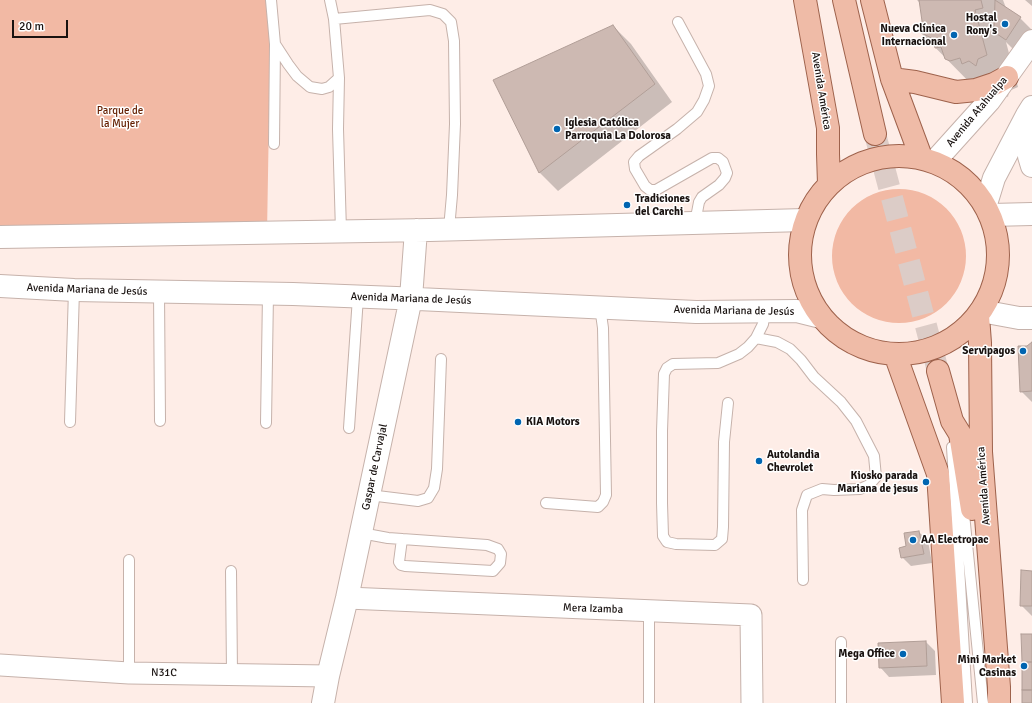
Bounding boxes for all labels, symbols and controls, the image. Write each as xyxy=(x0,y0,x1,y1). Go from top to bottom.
place label: Hostal Rony's xyxy=(966,11,997,37)
scale bar xyxy=(14,12,70,38)
text: 20 m xyxy=(19,19,44,34)
marker: Hostal Rony's xyxy=(1000,19,1010,29)
place label: Nueva Clínica Internacional xyxy=(880,22,946,48)
marker: Nueva Clínica Internacional xyxy=(949,30,959,40)
street label: Avenida América xyxy=(808,51,834,131)
street label: Avenida Atahualpa xyxy=(944,74,1010,150)
park label: Parque de la Mujer xyxy=(97,104,143,130)
place label: Iglesia Católica Parroquia La Dolorosa xyxy=(565,116,671,142)
marker: Iglesia Católica Parroquia La Dolorosa xyxy=(552,124,562,134)
place label: Tradiciones del Carchi xyxy=(635,192,690,218)
marker: Tradiciones del Carchi xyxy=(622,200,632,210)
street label: Avenida Mariana de Jesús xyxy=(26,281,148,299)
street label: Avenida Mariana de Jesús xyxy=(350,290,472,308)
street label: Avenida Mariana de Jesús xyxy=(673,303,795,319)
place label: Servipagos xyxy=(962,344,1015,358)
marker: Servipagos xyxy=(1018,346,1028,356)
place label: KIA Motors xyxy=(526,415,580,429)
marker: KIA Motors xyxy=(513,417,523,427)
street label: Gaspar de Carvajal xyxy=(359,423,391,511)
street label: Avenida América xyxy=(975,446,993,526)
place label: Autolandia Chevrolet xyxy=(767,448,820,474)
marker: Autolandia Chevrolet xyxy=(754,456,764,466)
place label: Kiosko parada Mariana de jesus xyxy=(837,469,918,495)
marker: Kiosko parada Mariana de jesus xyxy=(921,477,931,487)
place label: AA Electropac xyxy=(921,533,989,547)
marker: AA Electropac xyxy=(908,535,918,545)
street label: Mera Izamba xyxy=(563,601,623,617)
place label: Mega Office xyxy=(838,647,895,661)
marker: Mega Office xyxy=(898,649,908,659)
place label: Mini Market Casinas xyxy=(958,653,1016,679)
marker: Mini Market Casinas xyxy=(1019,661,1029,671)
street label: N31C xyxy=(151,666,177,680)

